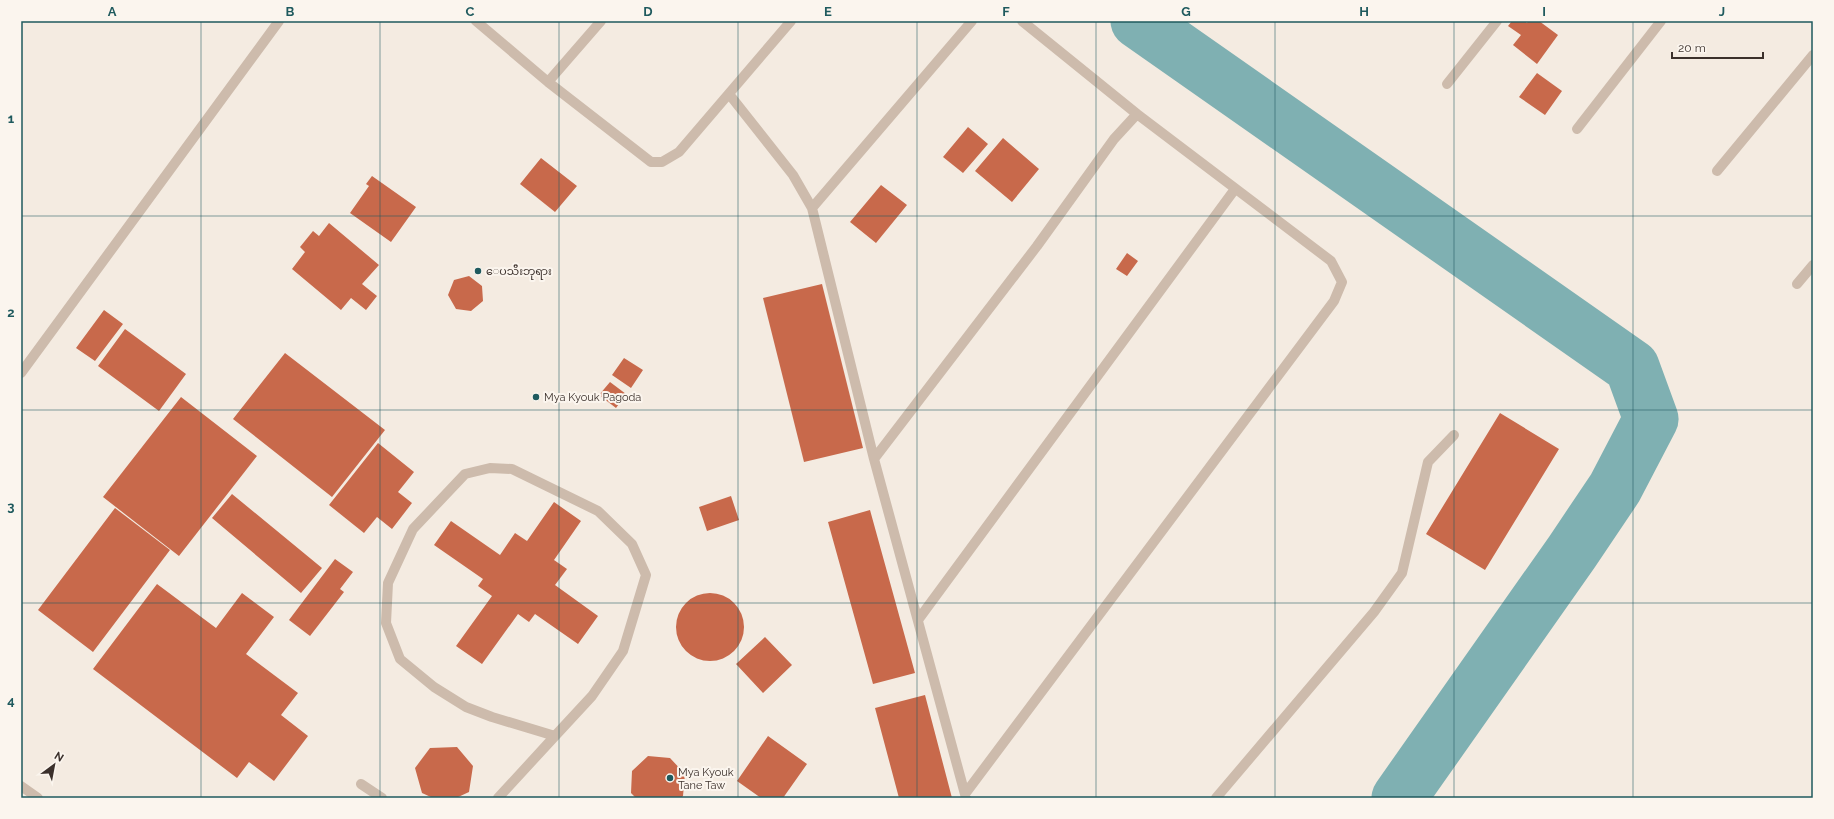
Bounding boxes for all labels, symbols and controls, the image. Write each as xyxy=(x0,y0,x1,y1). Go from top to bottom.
text: A xyxy=(108,4,117,19)
text: B xyxy=(286,4,295,19)
text: C xyxy=(466,4,475,19)
text: D xyxy=(643,4,653,19)
text: E xyxy=(824,4,832,19)
text: F xyxy=(1002,4,1010,19)
text: G xyxy=(1181,4,1191,19)
text: H xyxy=(1359,4,1369,19)
text: I xyxy=(1542,4,1546,19)
text: J xyxy=(1719,4,1725,19)
scale bar xyxy=(1672,34,1763,60)
text: 20 m xyxy=(1678,41,1706,55)
text: 1 xyxy=(8,111,15,126)
place label: ေပသီးဘုရား xyxy=(486,264,552,280)
marker: ေပသီးဘုရား xyxy=(473,266,483,276)
text: 2 xyxy=(7,305,15,320)
place label: Mya Kyouk Pagoda xyxy=(544,391,641,404)
marker: Mya Kyouk Pagoda xyxy=(531,392,541,402)
text: 3 xyxy=(7,499,15,514)
text: 4 xyxy=(7,693,15,708)
north arrow xyxy=(34,745,74,785)
text: N xyxy=(52,749,66,765)
place label: Mya Kyouk Tane Taw xyxy=(678,766,734,792)
marker: Mya Kyouk Tane Taw xyxy=(665,773,675,783)

